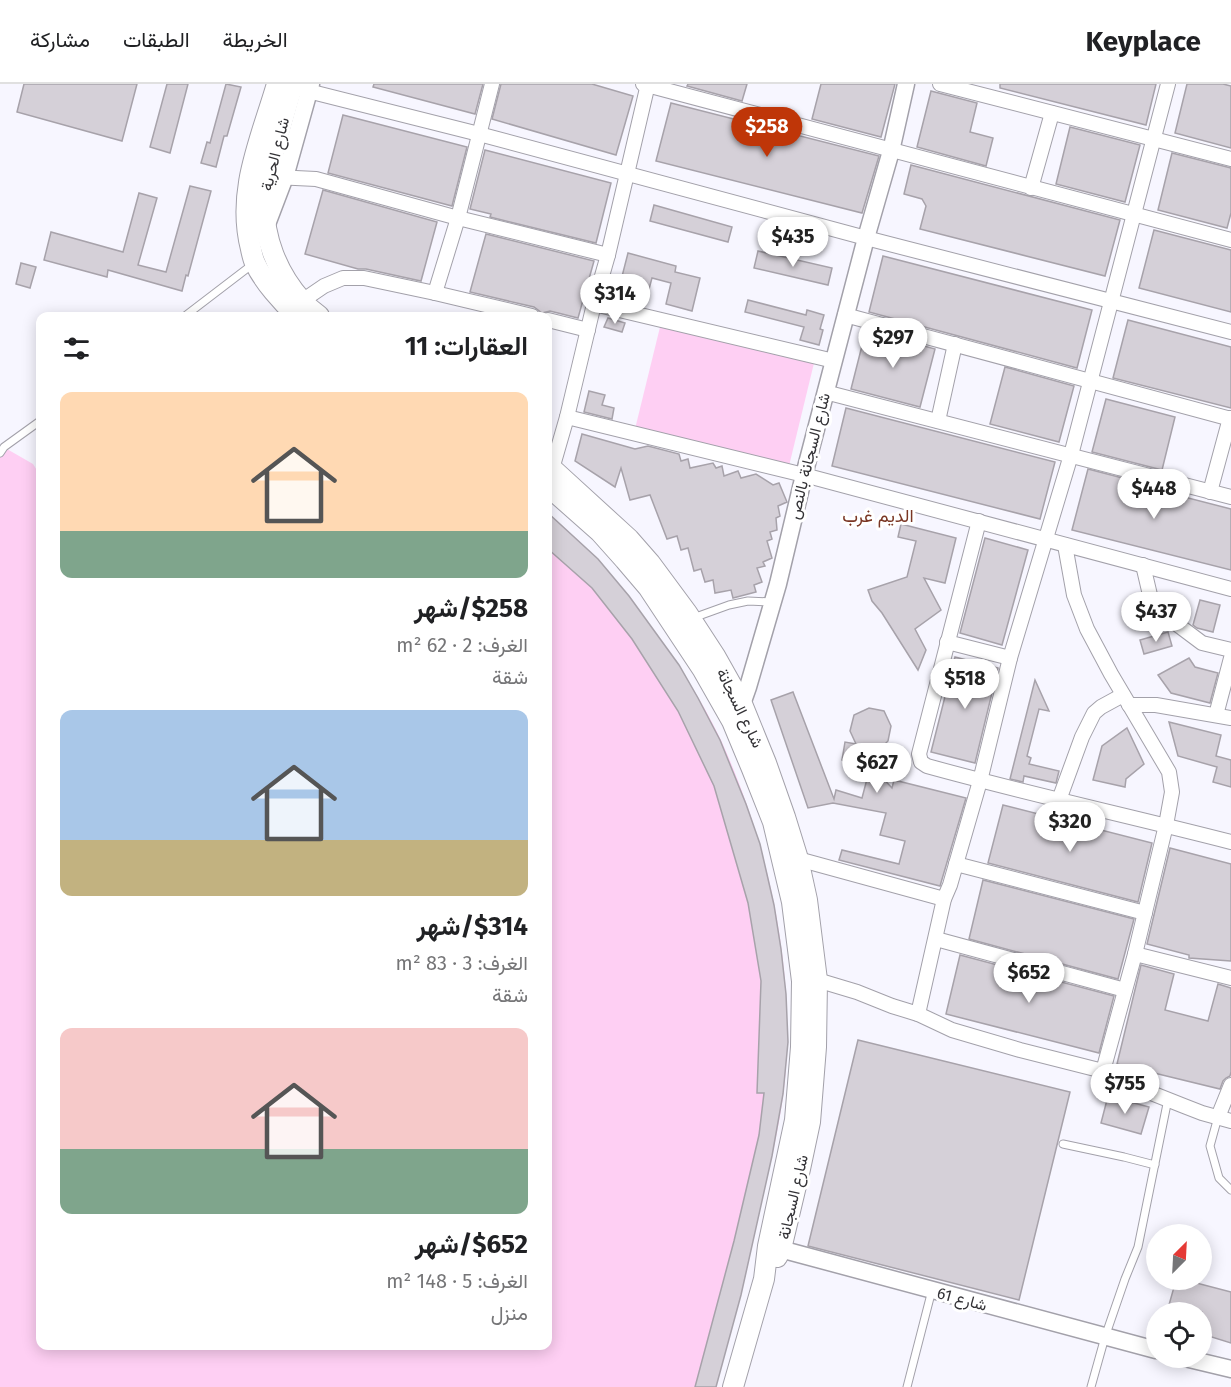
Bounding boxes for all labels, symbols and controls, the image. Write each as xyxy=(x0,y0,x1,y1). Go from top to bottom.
text: Keyplace xyxy=(1085,25,1201,58)
text: مشاركة xyxy=(30,27,90,53)
text: الطبقات xyxy=(123,27,190,53)
text: الخريطة xyxy=(223,27,288,53)
pin: $258 xyxy=(731,107,803,158)
text: $258 xyxy=(745,114,789,138)
street label: شارع الحرية xyxy=(257,115,295,193)
pin: $435 xyxy=(757,217,829,268)
text: $435 xyxy=(771,224,815,248)
pin: $314 xyxy=(579,274,651,325)
text: $314 xyxy=(594,281,636,305)
pin: $297 xyxy=(857,318,929,369)
text: $297 xyxy=(872,325,914,349)
text: العقارات: 11 xyxy=(405,331,528,362)
icon: filters xyxy=(60,332,93,365)
street label: شارع السجانة بالنص xyxy=(784,391,836,522)
icon: home xyxy=(240,431,348,539)
pin: $448 xyxy=(1118,469,1190,520)
text: $448 xyxy=(1131,476,1177,500)
district label: الديم غرب xyxy=(842,505,914,528)
pin: $437 xyxy=(1120,592,1192,643)
text: $258/شهر xyxy=(414,593,528,624)
text: $437 xyxy=(1135,599,1177,623)
text: الغرف: 2 · 62 m² xyxy=(396,633,528,657)
pin: $518 xyxy=(929,659,1001,710)
text: شقة xyxy=(492,665,528,689)
street label: شارع السجانة xyxy=(711,665,767,752)
text: $518 xyxy=(944,666,986,690)
pin: $627 xyxy=(841,743,913,794)
icon: home xyxy=(240,749,348,857)
text: $627 xyxy=(856,750,898,774)
pin: $320 xyxy=(1034,802,1106,853)
text: $320 xyxy=(1048,809,1092,833)
text: $314/شهر xyxy=(416,911,528,942)
text: الغرف: 3 · 83 m² xyxy=(396,951,528,975)
pin: $652 xyxy=(993,953,1065,1004)
text: $652 xyxy=(1008,960,1050,984)
text: شقة xyxy=(492,983,528,1007)
pin: $755 xyxy=(1089,1064,1161,1115)
icon: home xyxy=(240,1067,348,1175)
text: $755 xyxy=(1104,1071,1146,1095)
street label: شارع السجانة xyxy=(774,1153,814,1242)
north arrow xyxy=(1146,1224,1212,1290)
map controls xyxy=(1146,1224,1212,1368)
text: $652/شهر xyxy=(415,1229,528,1260)
text: الغرف: 5 · 148 m² xyxy=(386,1269,528,1293)
street label: شارع 61 xyxy=(934,1283,989,1317)
text: منزل xyxy=(491,1301,528,1325)
button: locate xyxy=(1146,1302,1212,1368)

